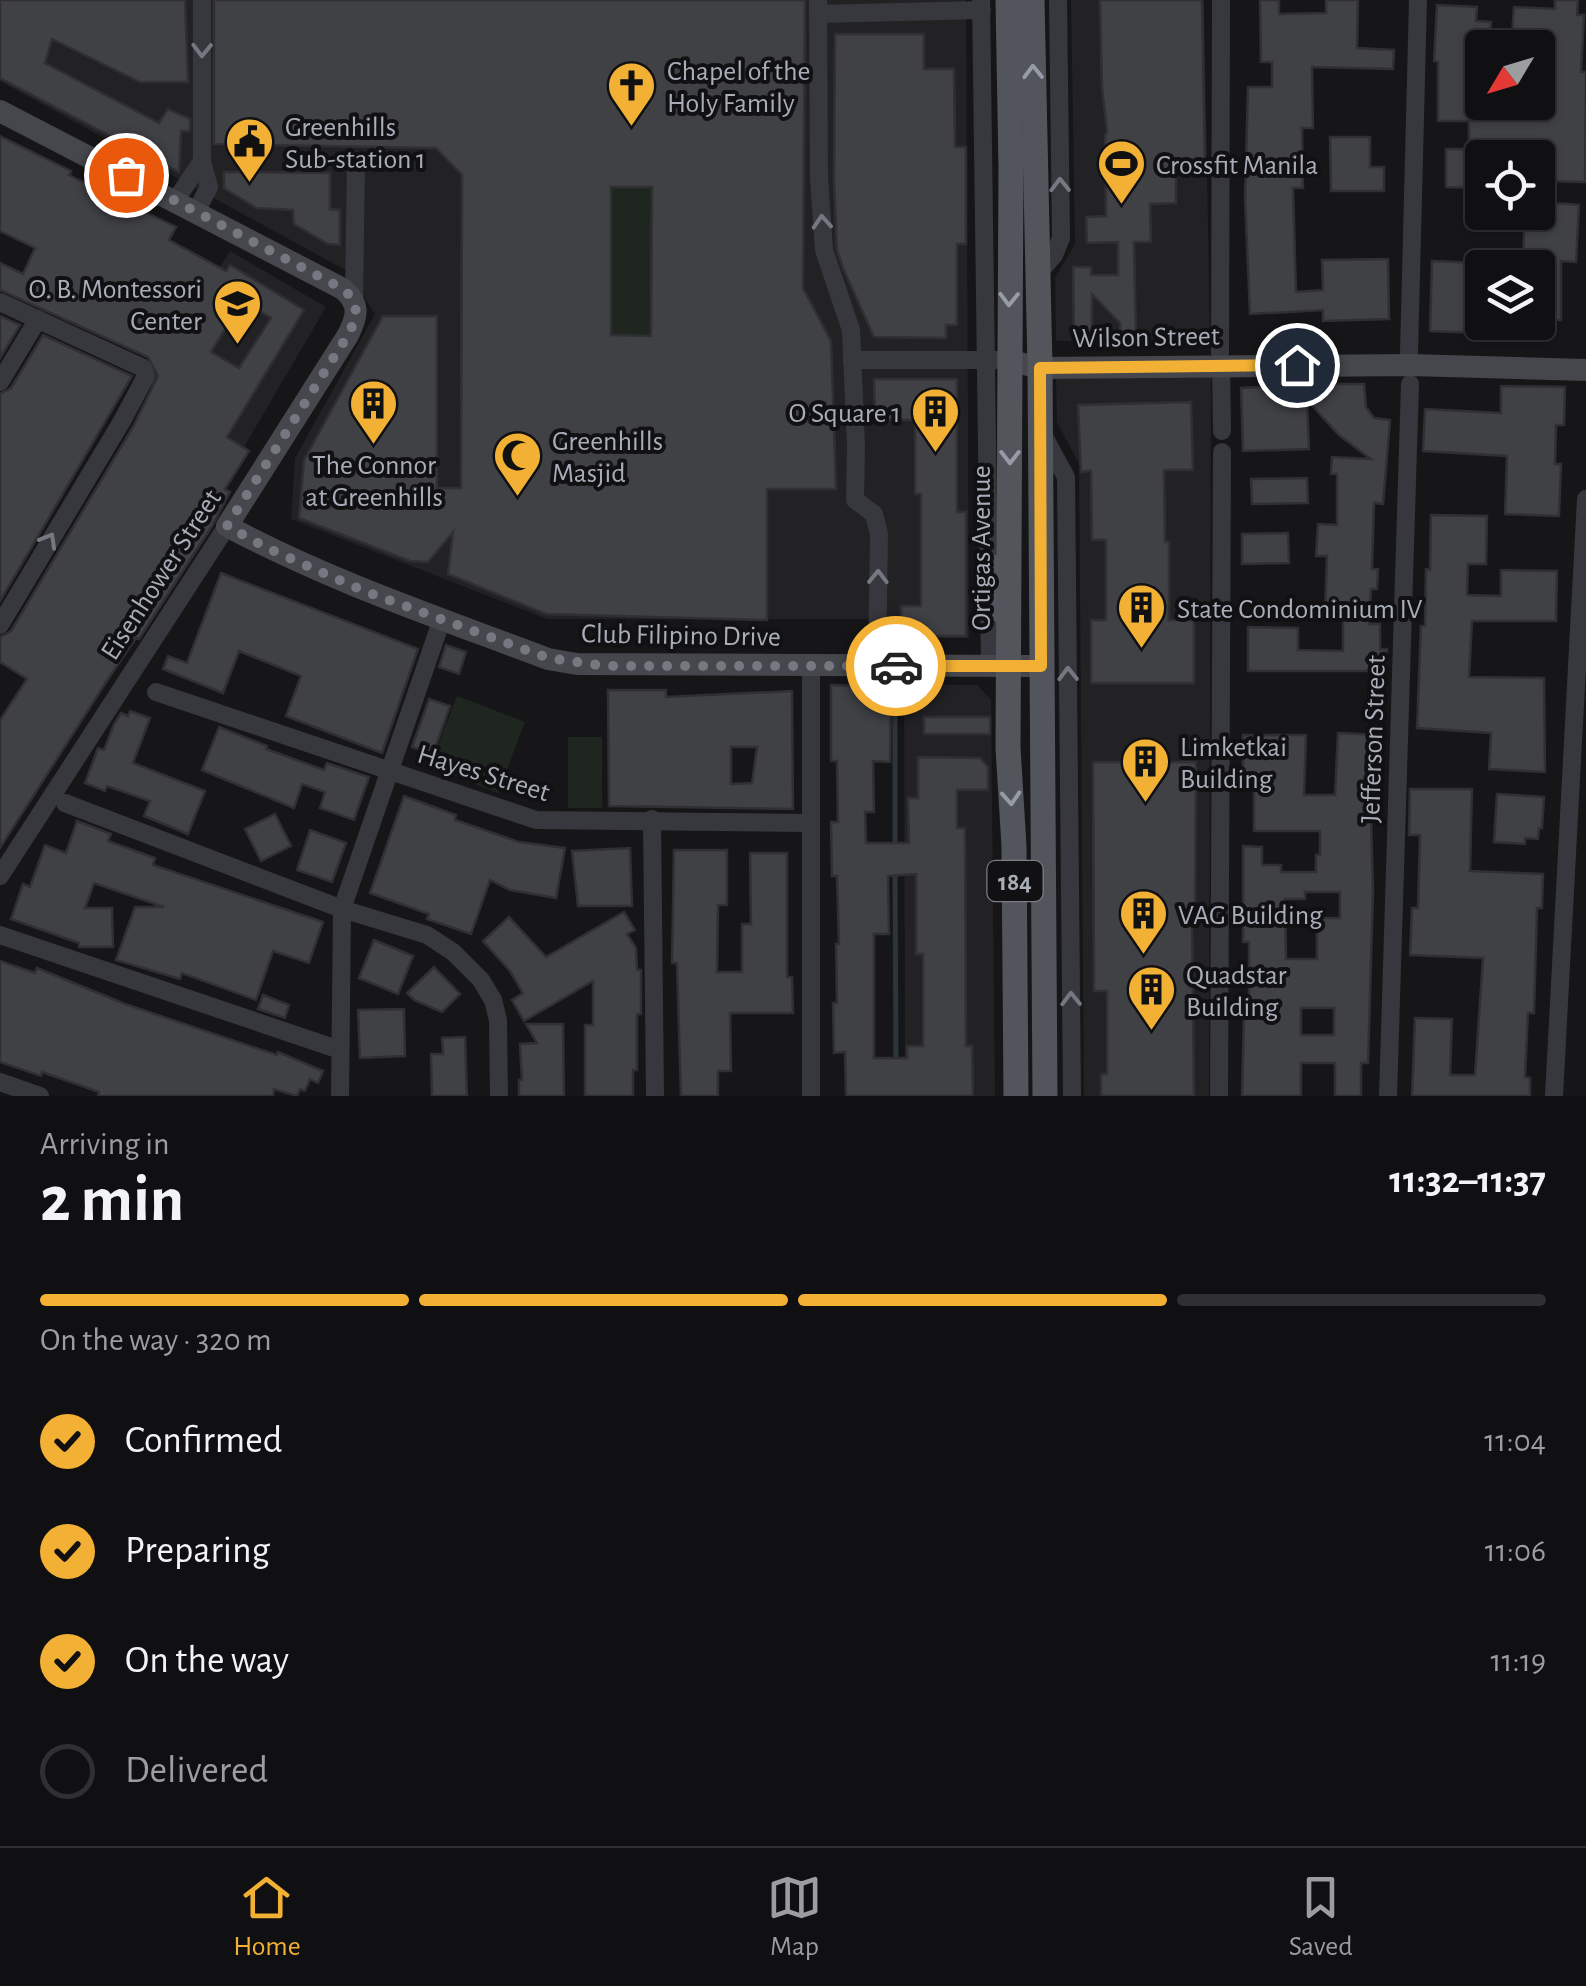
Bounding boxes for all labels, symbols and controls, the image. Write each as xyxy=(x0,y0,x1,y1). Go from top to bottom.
north arrow xyxy=(1465,30,1555,120)
map controls xyxy=(1465,30,1555,340)
one-way arrow xyxy=(191,42,212,58)
place label: Chapel of the Holy Family xyxy=(667,58,810,118)
church icon: Chapel of the Holy Family xyxy=(606,60,658,128)
one-way arrow xyxy=(1023,64,1044,80)
place label: Greenhills Sub-station 1 xyxy=(285,114,426,174)
public building icon: Greenhills Sub-station 1 xyxy=(224,116,276,184)
pin xyxy=(84,133,169,218)
sports icon: Crossfit Manila xyxy=(1095,138,1147,206)
button: locate xyxy=(1465,140,1555,230)
icon: bag xyxy=(99,148,154,203)
place label: Crossfit Manila xyxy=(1156,152,1318,180)
one-way arrow xyxy=(1049,176,1071,192)
one-way arrow xyxy=(812,214,833,230)
button: layers xyxy=(1465,250,1555,340)
place label: O. B. Montessori Center xyxy=(29,276,202,336)
school or university icon: O. B. Montessori Center xyxy=(211,278,263,346)
one-way arrow xyxy=(998,292,1020,307)
street label: Wilson Street xyxy=(1072,323,1220,353)
pin xyxy=(1255,323,1340,408)
icon: home xyxy=(1270,338,1325,393)
building icon: The Connor at Greenhills xyxy=(348,378,400,446)
building icon: O Square 1 xyxy=(910,386,962,454)
place label: O Square 1 xyxy=(789,400,901,428)
place label: Greenhills Masjid xyxy=(552,428,663,488)
mosque icon: Greenhills Masjid xyxy=(491,430,543,498)
one-way arrow xyxy=(999,450,1021,465)
place label: The Connor at Greenhills xyxy=(305,452,443,512)
street label: Ortigas Avenue xyxy=(968,465,996,631)
street label: Eisenhower Street xyxy=(96,485,227,665)
one-way arrow xyxy=(37,533,56,551)
one-way arrow xyxy=(868,569,889,585)
building icon: State Condominium IV xyxy=(1116,582,1168,650)
place label: State Condominium IV xyxy=(1177,596,1422,624)
courier xyxy=(846,616,946,716)
street label: Club Filipino Drive xyxy=(581,620,781,652)
icon: car xyxy=(869,639,924,694)
street label: Jefferson Street xyxy=(1357,654,1391,824)
one-way arrow xyxy=(1057,665,1078,681)
place label: Limketkai Building xyxy=(1180,734,1287,794)
building icon: Limketkai Building xyxy=(1119,736,1171,804)
street label: Hayes Street xyxy=(414,741,553,807)
one-way arrow xyxy=(1000,790,1021,806)
road number: 184 xyxy=(988,861,1042,901)
building icon: VAG Building xyxy=(1117,888,1169,956)
place label: VAG Building xyxy=(1178,902,1323,930)
place label: Quadstar Building xyxy=(1186,962,1287,1022)
building icon: Quadstar Building xyxy=(1125,964,1177,1032)
one-way arrow xyxy=(1060,990,1082,1006)
text: Arriving in xyxy=(40,1128,169,1160)
text: 11:32–11:37 xyxy=(1389,1162,1546,1200)
text: 2 min xyxy=(40,1168,184,1233)
text: On the way · 320 m xyxy=(40,1324,272,1356)
icon: check xyxy=(40,1414,95,1469)
text: Confirmed xyxy=(125,1422,282,1460)
text: 11:04 xyxy=(1484,1425,1546,1457)
icon: check xyxy=(40,1524,95,1579)
text: Preparing xyxy=(125,1532,270,1570)
text: 11:06 xyxy=(1485,1535,1546,1567)
icon: check xyxy=(40,1634,95,1689)
text: On the way xyxy=(125,1642,289,1680)
text: 11:19 xyxy=(1491,1645,1546,1677)
text: Delivered xyxy=(125,1752,268,1790)
tab: Home xyxy=(233,1870,301,1964)
tab: Map xyxy=(767,1870,822,1964)
tab: Saved xyxy=(1289,1870,1353,1964)

